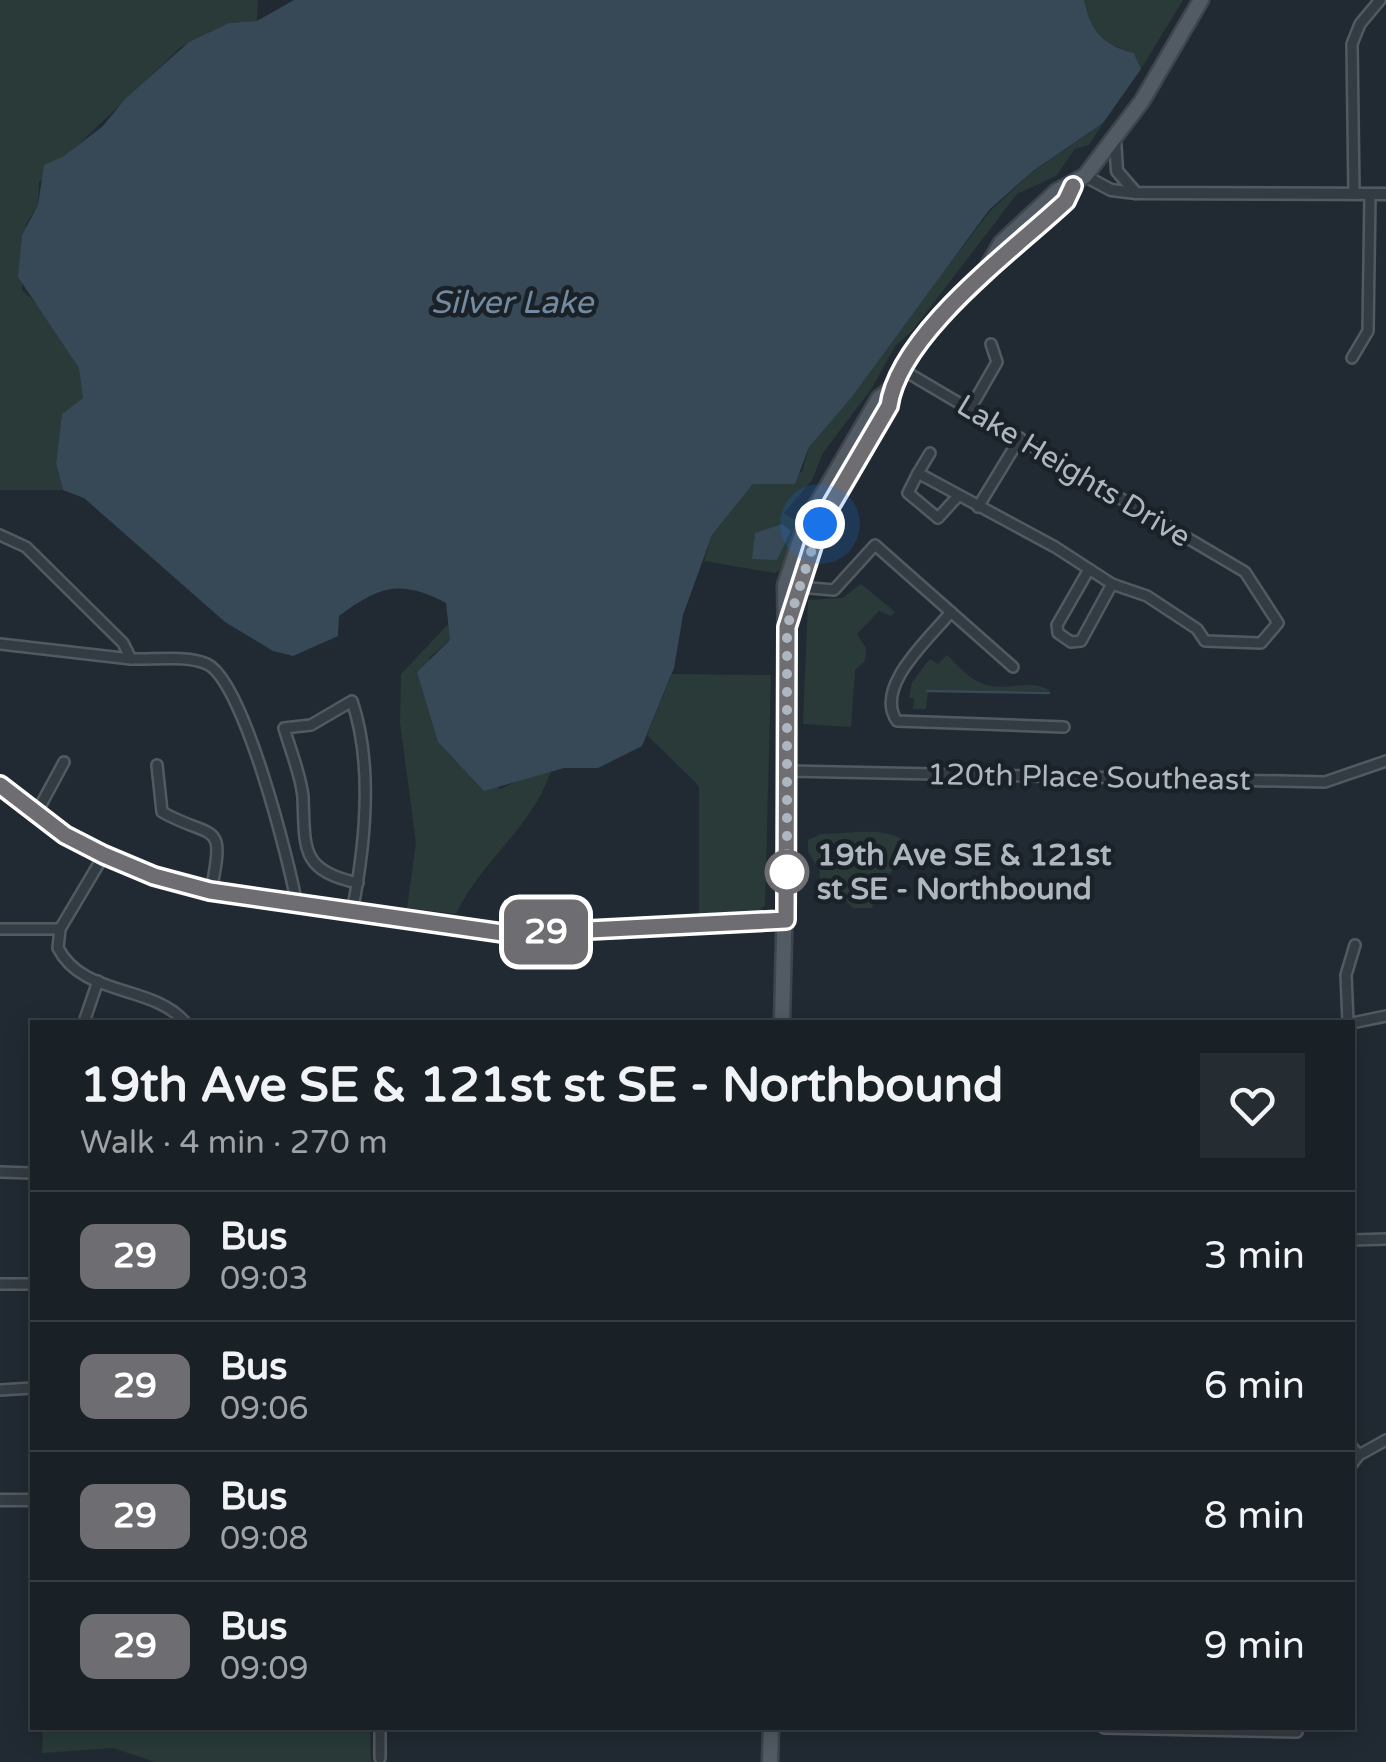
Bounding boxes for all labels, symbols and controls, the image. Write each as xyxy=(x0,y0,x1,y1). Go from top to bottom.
water label: Silver Lake xyxy=(431,284,595,322)
street label: Lake Heights Drive xyxy=(950,387,1197,556)
your location xyxy=(795,499,845,549)
street label: 120th Place Southeast xyxy=(927,756,1251,799)
place label: 19th Ave SE & 121st st SE - Northbound xyxy=(817,837,1112,908)
marker: 19th Ave SE & 121st st SE - Northbound xyxy=(766,851,808,893)
line badge: 29 xyxy=(501,900,591,964)
text: 29 xyxy=(524,911,568,953)
button: heart xyxy=(1200,1053,1305,1158)
text: 19th Ave SE & 121st st SE - Northbound xyxy=(80,1057,1003,1115)
text: Walk · 4 min · 270 m xyxy=(80,1124,388,1162)
text: Bus xyxy=(220,1214,287,1260)
text: 3 min xyxy=(1204,1233,1305,1279)
text: 29 xyxy=(113,1235,157,1277)
text: 09:03 xyxy=(220,1260,309,1298)
text: Bus xyxy=(220,1344,287,1390)
text: 6 min xyxy=(1204,1363,1305,1409)
text: 29 xyxy=(113,1365,157,1407)
text: 09:06 xyxy=(220,1390,309,1428)
text: Bus xyxy=(220,1474,287,1520)
text: 8 min xyxy=(1204,1493,1305,1539)
text: 29 xyxy=(113,1495,157,1537)
text: 09:08 xyxy=(220,1520,309,1558)
text: Bus xyxy=(220,1604,287,1650)
text: 9 min xyxy=(1204,1623,1305,1669)
text: 29 xyxy=(113,1625,157,1667)
text: 09:09 xyxy=(220,1650,309,1688)

